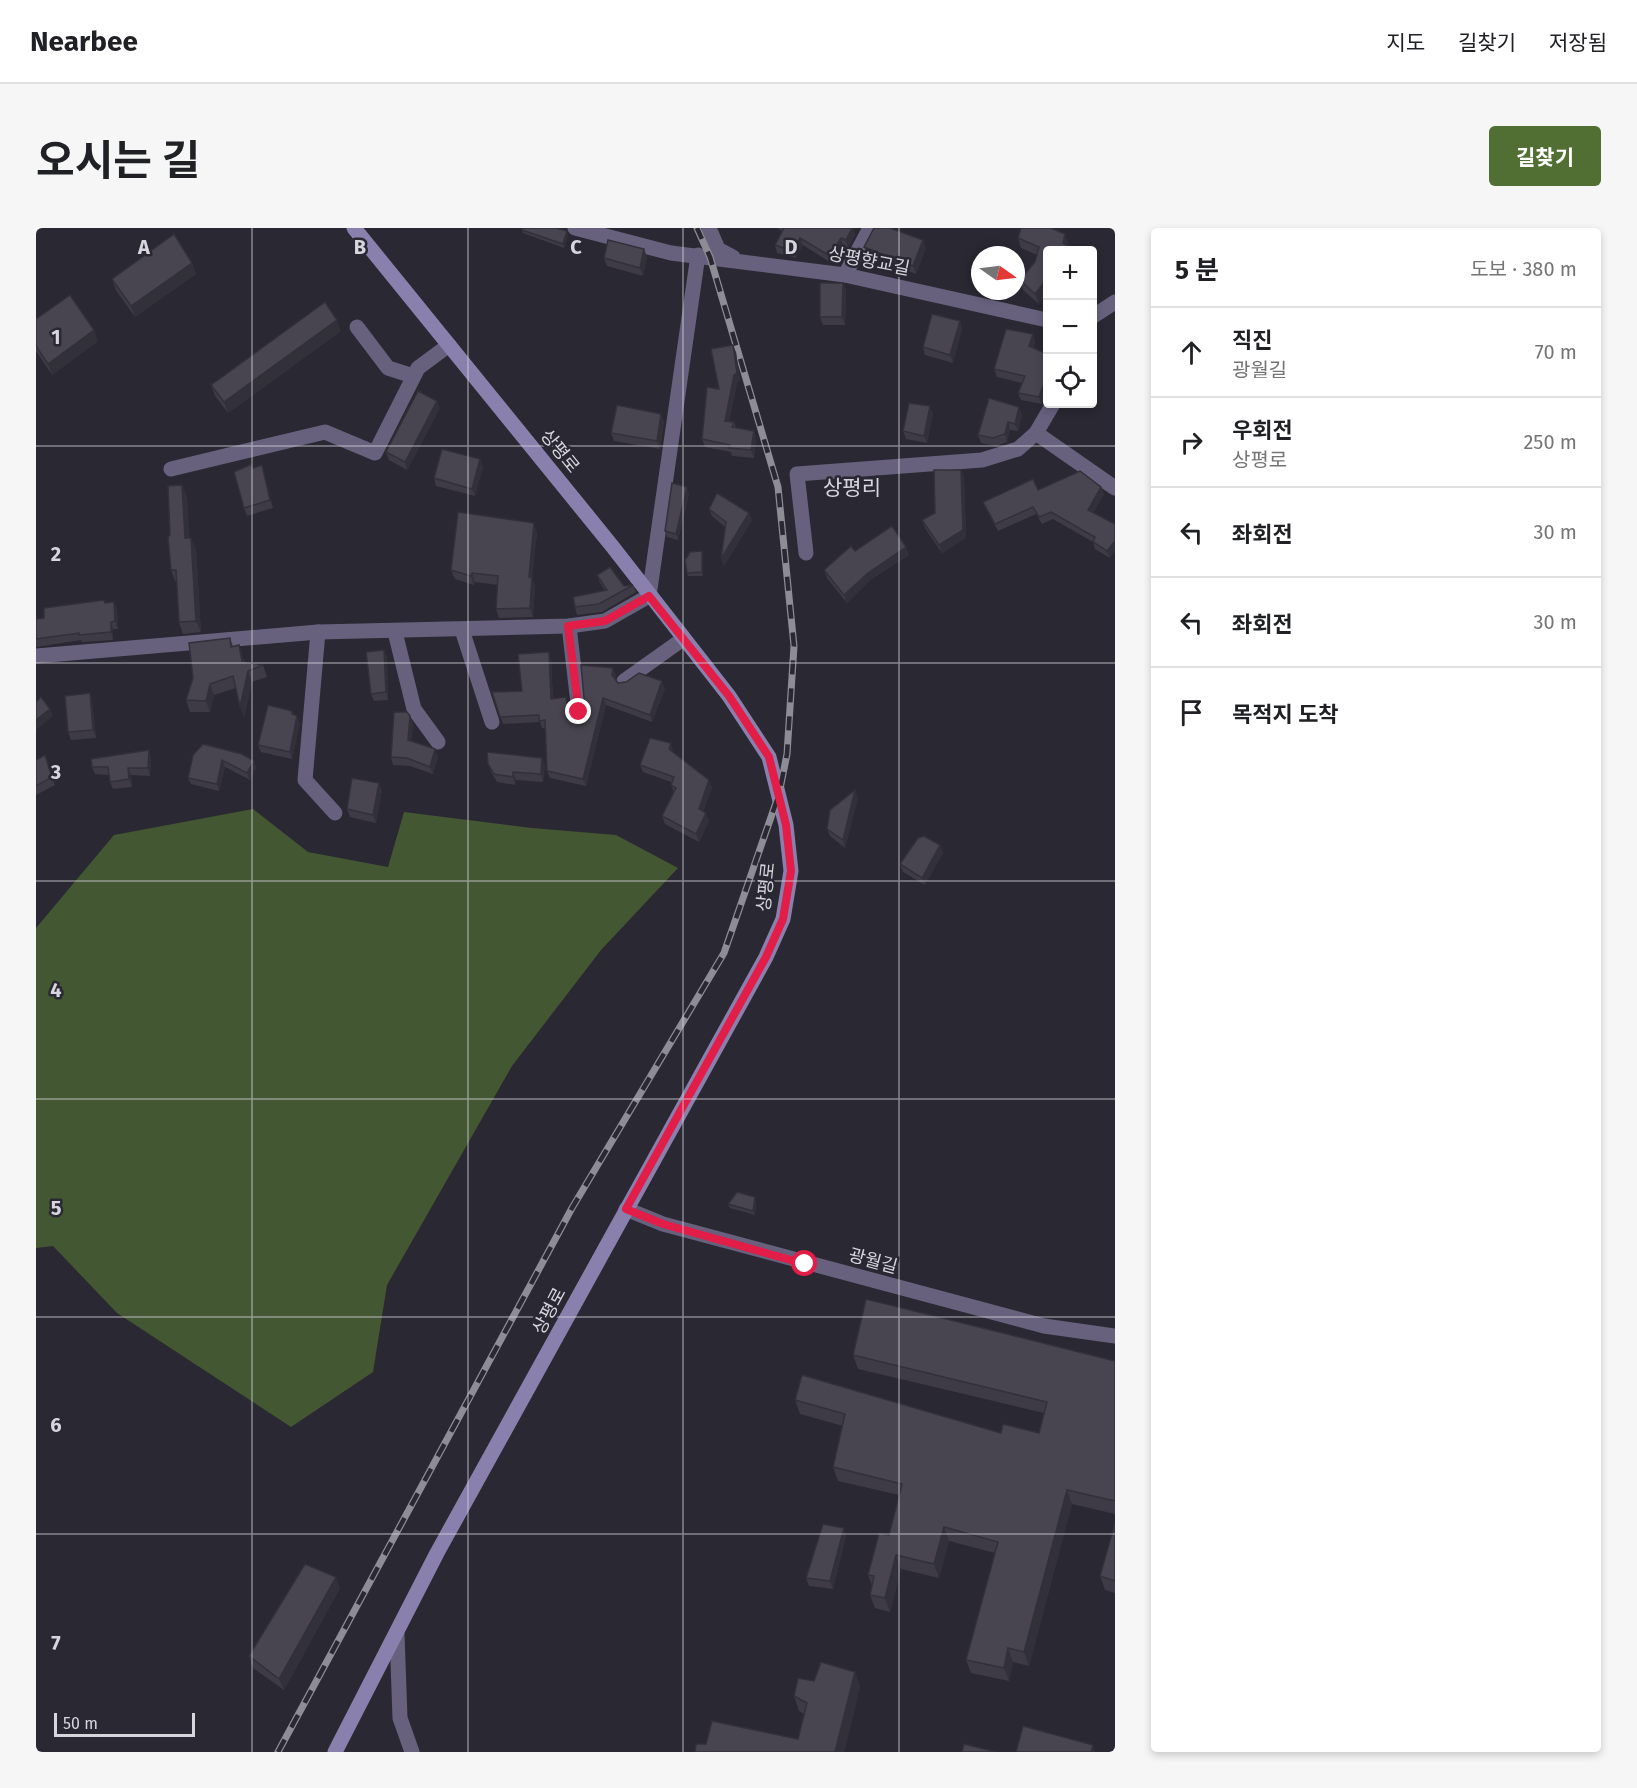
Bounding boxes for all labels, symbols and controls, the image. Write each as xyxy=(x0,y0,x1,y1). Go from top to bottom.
text: Nearbee xyxy=(30,25,138,58)
text: 지도 xyxy=(1386,30,1425,56)
text: 길찾기 xyxy=(1458,30,1516,56)
text: 저장됨 xyxy=(1549,30,1607,56)
button: 길찾기 xyxy=(1489,126,1601,186)
text: 오시는 길 xyxy=(36,136,201,186)
text: A xyxy=(137,235,151,259)
text: B xyxy=(354,235,366,259)
text: C xyxy=(570,235,582,259)
text: D xyxy=(784,235,798,259)
street label: 상평향교길 xyxy=(826,242,912,280)
north arrow xyxy=(971,246,1025,300)
map controls xyxy=(1043,246,1097,408)
button: + xyxy=(1043,246,1097,300)
text: 5 분 xyxy=(1175,255,1219,286)
text: 도보 · 380 m xyxy=(1470,257,1577,281)
button: − xyxy=(1043,300,1097,354)
text: 1 xyxy=(51,325,61,349)
text: 직진 xyxy=(1232,327,1272,354)
icon: ahead xyxy=(1175,336,1208,369)
text: 70 m xyxy=(1535,340,1577,364)
button: locate xyxy=(1043,354,1097,408)
text: 광월길 xyxy=(1232,358,1287,382)
text: 우회전 xyxy=(1232,417,1293,444)
street label: 상평로 xyxy=(536,425,584,477)
icon: right xyxy=(1175,426,1208,459)
text: 250 m xyxy=(1523,430,1577,454)
text: 상평로 xyxy=(1232,448,1287,472)
district label: 상평리 xyxy=(823,475,881,501)
icon: left xyxy=(1175,516,1208,549)
text: 30 m xyxy=(1533,520,1577,544)
text: 좌회전 xyxy=(1232,521,1293,548)
text: 2 xyxy=(51,542,61,566)
icon: left xyxy=(1175,606,1208,639)
text: 30 m xyxy=(1533,610,1577,634)
text: 좌회전 xyxy=(1232,611,1293,638)
icon: arrive xyxy=(1175,696,1208,729)
route end xyxy=(565,698,591,724)
text: 목적지 도착 xyxy=(1232,701,1338,728)
text: 3 xyxy=(50,760,61,784)
street label: 상평로 xyxy=(752,861,780,913)
text: 4 xyxy=(50,978,62,1002)
text: 5 xyxy=(51,1196,62,1220)
street label: 광월길 xyxy=(846,1244,900,1278)
route start xyxy=(791,1250,817,1276)
street label: 상평로 xyxy=(528,1284,570,1338)
text: 6 xyxy=(50,1413,62,1437)
text: 7 xyxy=(51,1631,61,1655)
scale bar xyxy=(54,1710,195,1738)
text: 50 m xyxy=(63,1714,98,1733)

